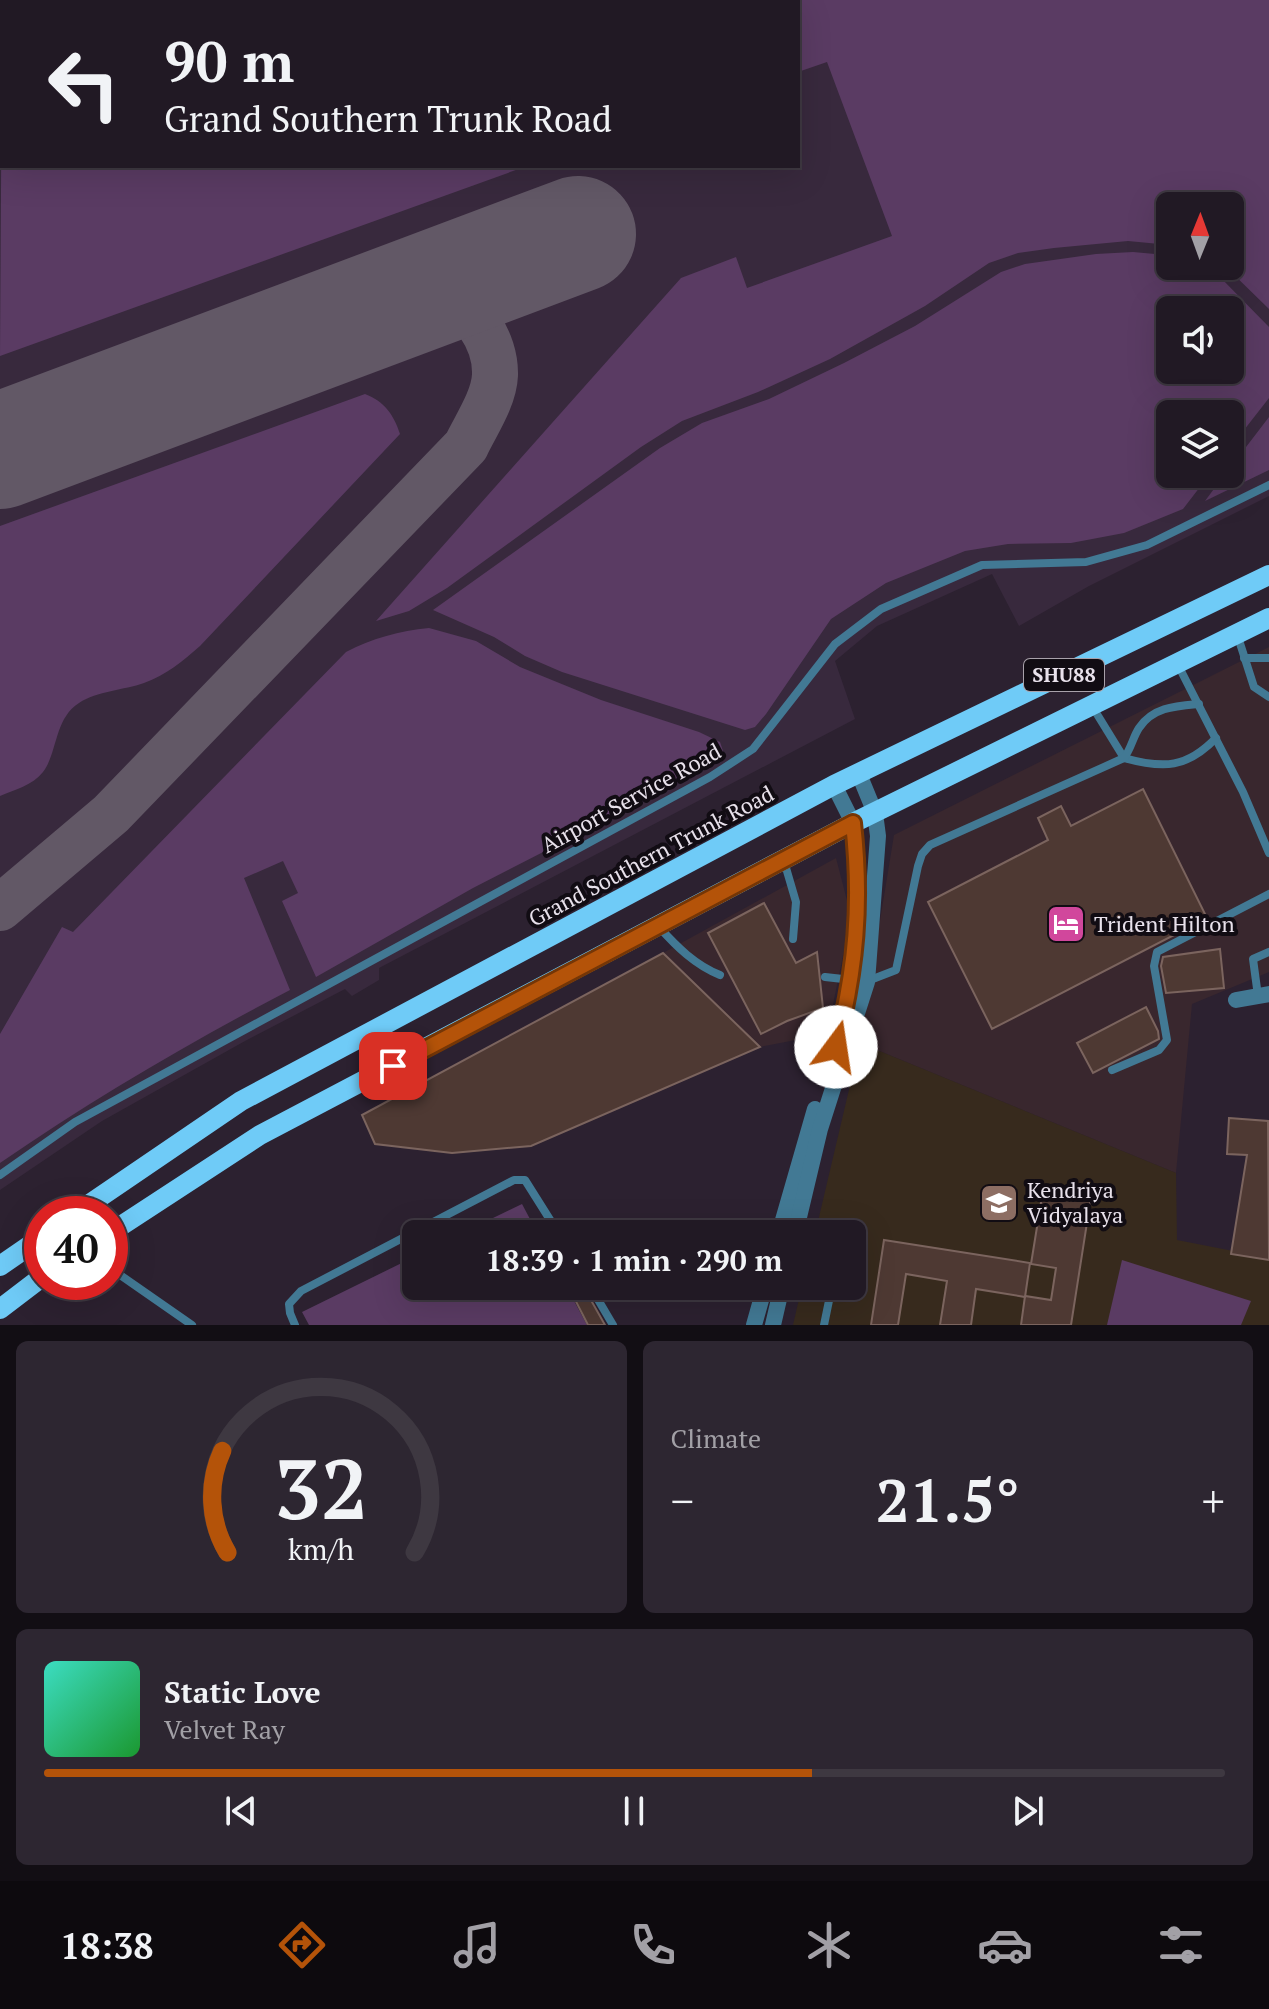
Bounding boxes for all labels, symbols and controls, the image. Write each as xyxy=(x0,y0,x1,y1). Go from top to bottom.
text: 90 m xyxy=(164,24,294,98)
icon: left xyxy=(32,32,136,136)
text: Grand Southern Trunk Road xyxy=(164,95,612,142)
north arrow xyxy=(1156,192,1244,280)
map controls xyxy=(1156,192,1244,488)
button: sound xyxy=(1156,296,1244,384)
button: layers xyxy=(1156,400,1244,488)
road number: SHU88 xyxy=(1024,659,1104,691)
street label: Airport Service Road xyxy=(536,736,726,859)
street label: Grand Southern Trunk Road xyxy=(523,778,778,933)
hotel icon: Trident Hilton xyxy=(1045,903,1087,945)
place label: Trident Hilton xyxy=(1094,909,1235,938)
position arrow xyxy=(794,1005,878,1089)
pin xyxy=(359,1032,427,1100)
icon: arrive xyxy=(371,1044,415,1088)
place label: Kendriya Vidyalaya xyxy=(1027,1175,1123,1229)
school or university icon: Kendriya Vidyalaya xyxy=(978,1182,1020,1224)
speed limit sign: 40 xyxy=(24,1196,128,1300)
text: 18:39 · 1 min · 290 m xyxy=(486,1240,782,1280)
text: Climate xyxy=(671,1421,761,1455)
text: 32 xyxy=(274,1433,368,1543)
text: 21.5° xyxy=(876,1460,1020,1539)
text: − xyxy=(671,1471,694,1530)
text: + xyxy=(1202,1471,1225,1530)
text: km/h xyxy=(288,1530,354,1568)
text: Static Love xyxy=(164,1672,321,1712)
text: Velvet Ray xyxy=(164,1712,285,1746)
icon: previous xyxy=(219,1789,263,1833)
icon: pause xyxy=(612,1789,656,1833)
icon: next xyxy=(1006,1789,1050,1833)
icon: directions xyxy=(274,1917,330,1973)
icon: music xyxy=(449,1917,505,1973)
icon: phone xyxy=(625,1917,681,1973)
icon: climate xyxy=(801,1917,857,1973)
icon: car xyxy=(977,1917,1033,1973)
icon: filters xyxy=(1153,1917,1209,1973)
text: 18:38 xyxy=(60,1922,154,1969)

